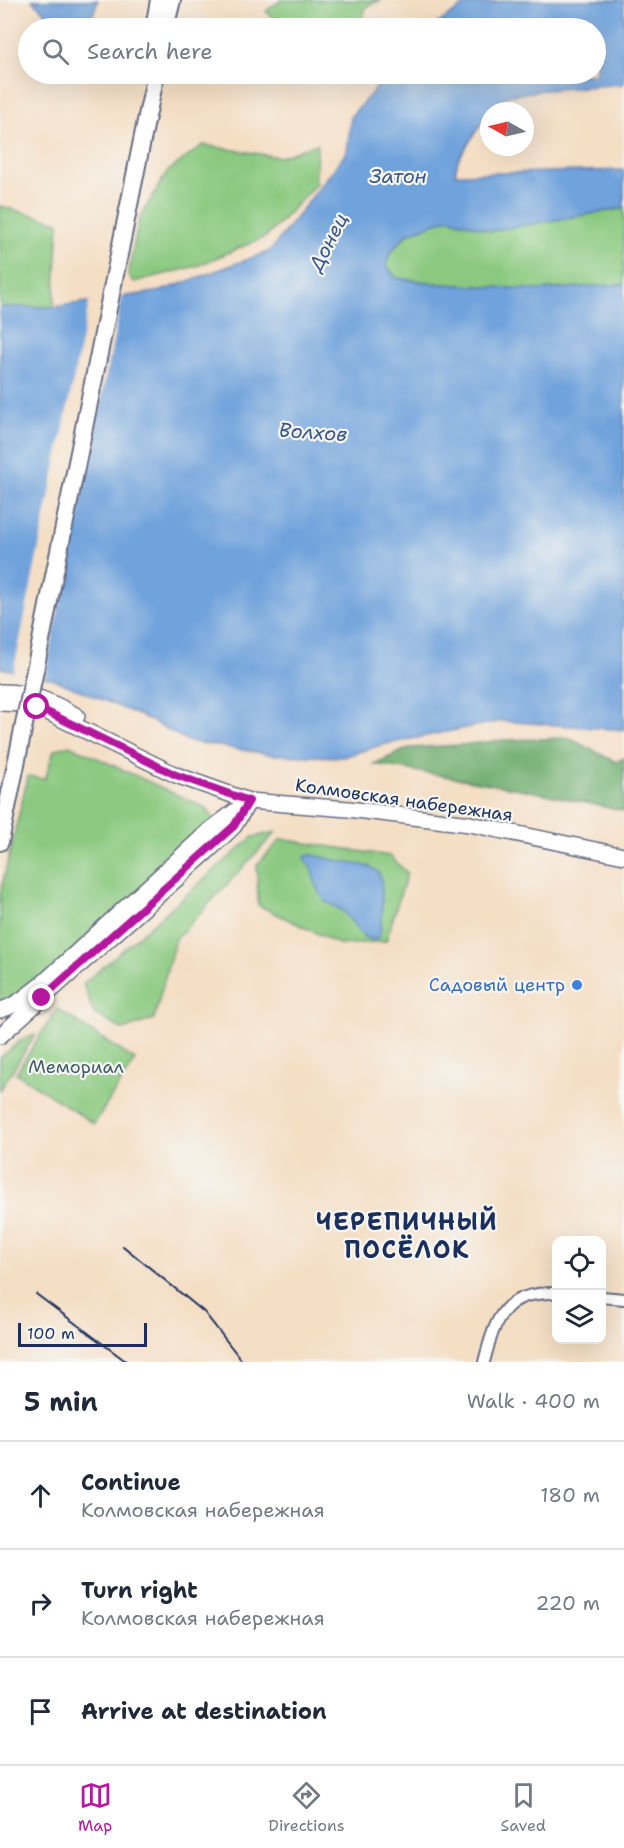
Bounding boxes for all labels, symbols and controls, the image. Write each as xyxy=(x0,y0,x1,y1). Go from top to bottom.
search box xyxy=(18,18,606,84)
icon: search xyxy=(39,35,72,68)
text: Search here xyxy=(87,37,213,66)
north arrow xyxy=(480,102,534,156)
water label: Затон xyxy=(369,163,427,189)
water label: Донец xyxy=(302,209,354,276)
water label: Волхов xyxy=(278,417,348,447)
route start xyxy=(23,693,49,719)
street label: Колмовская набережная xyxy=(294,773,514,827)
place label: Садовый центр xyxy=(429,973,565,997)
marker: Садовый центр xyxy=(570,978,584,992)
route end xyxy=(28,984,54,1010)
park label: Мемориал xyxy=(28,1055,124,1079)
district label: ЧЕРЕПИЧНЫЙ ПОСЁЛОК xyxy=(316,1205,498,1266)
map controls xyxy=(552,1236,606,1344)
button: locate xyxy=(552,1236,606,1290)
button: layers xyxy=(552,1290,606,1344)
scale bar xyxy=(18,1320,147,1348)
text: 100 m xyxy=(27,1323,75,1344)
text: 5 min xyxy=(24,1384,98,1419)
text: Walk · 400 m xyxy=(467,1388,600,1414)
text: Continue xyxy=(81,1468,181,1497)
icon: ahead xyxy=(24,1479,57,1512)
text: 180 m xyxy=(540,1482,600,1508)
text: Колмовская набережная xyxy=(81,1497,325,1523)
text: Turn right xyxy=(81,1576,198,1605)
icon: right xyxy=(24,1587,57,1620)
text: 220 m xyxy=(536,1590,600,1616)
text: Колмовская набережная xyxy=(81,1605,325,1631)
icon: arrive xyxy=(24,1695,57,1728)
text: Arrive at destination xyxy=(81,1697,327,1726)
tab: Map xyxy=(78,1779,112,1836)
tab: Directions xyxy=(268,1779,345,1836)
tab: Saved xyxy=(501,1779,546,1836)

